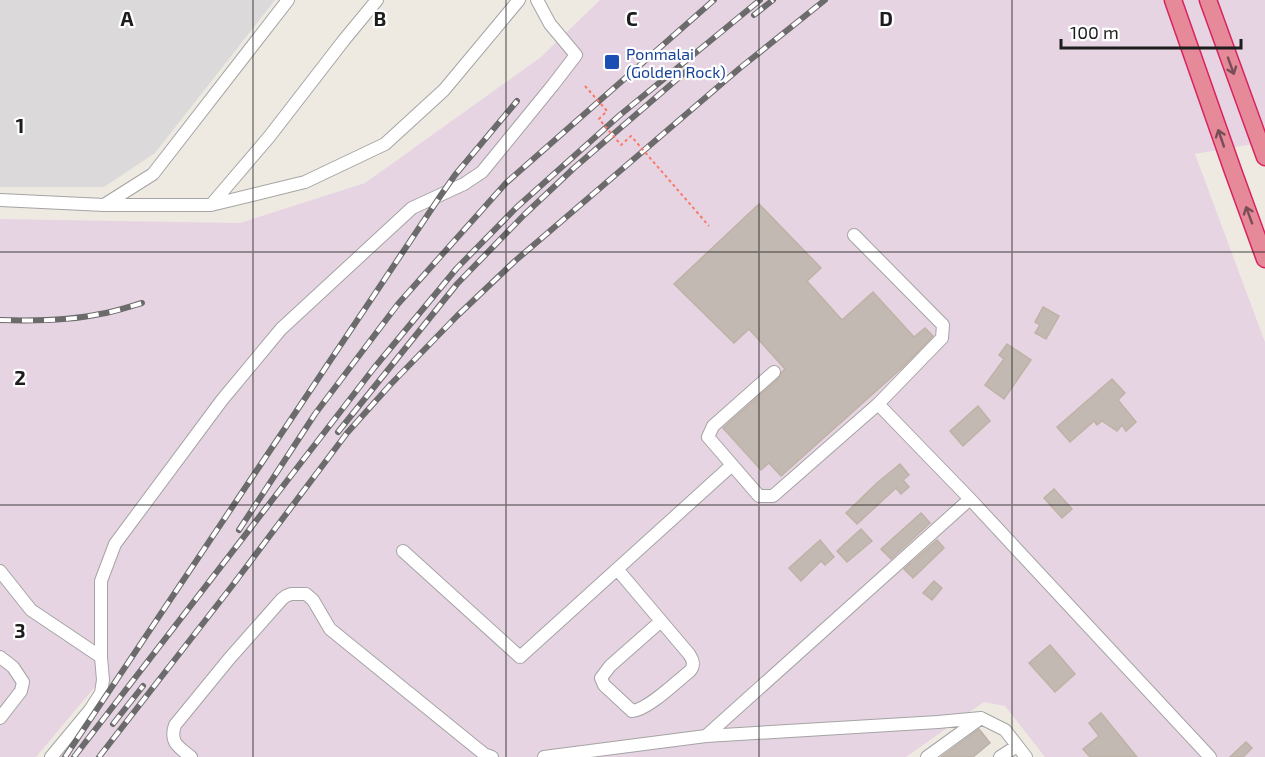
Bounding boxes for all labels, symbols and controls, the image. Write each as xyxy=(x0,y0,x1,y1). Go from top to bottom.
text: A xyxy=(120,6,134,30)
text: B xyxy=(374,6,386,30)
text: C xyxy=(626,6,638,30)
text: D xyxy=(879,6,893,30)
scale bar xyxy=(1061,12,1241,50)
text: 100 m xyxy=(1070,21,1119,43)
place label: Ponmalai (Golden Rock) xyxy=(626,44,726,81)
marker: Ponmalai (Golden Rock) xyxy=(603,53,621,71)
one-way arrow xyxy=(1227,56,1238,75)
text: 1 xyxy=(16,113,24,137)
one-way arrow xyxy=(1215,129,1226,148)
one-way arrow xyxy=(1242,206,1253,225)
text: 2 xyxy=(14,365,26,389)
text: 3 xyxy=(14,618,26,642)

